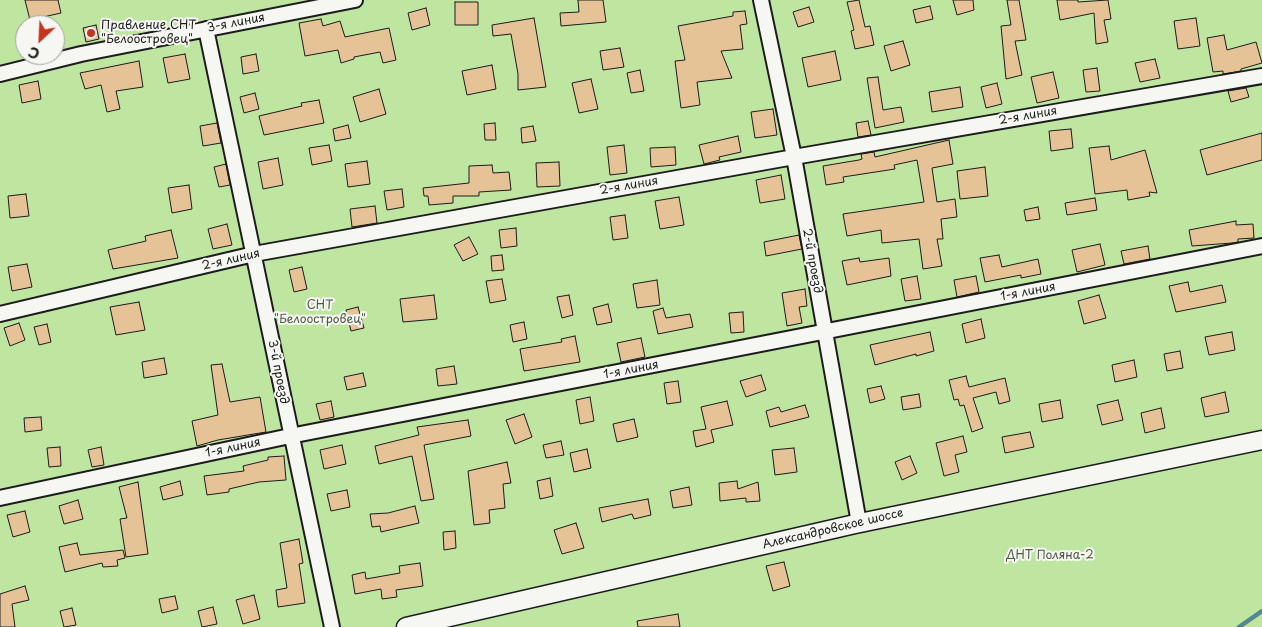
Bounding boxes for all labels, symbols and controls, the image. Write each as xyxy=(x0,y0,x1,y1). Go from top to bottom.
street label: 3-я линия xyxy=(206,10,266,36)
north arrow xyxy=(15,15,65,65)
place label: Правление СНТ "Белоостровец" xyxy=(101,19,196,47)
marker: Правление СНТ "Белоостровец" xyxy=(85,27,97,39)
text: С xyxy=(25,41,43,65)
street label: 2-я линия xyxy=(998,104,1058,128)
street label: 2-я линия xyxy=(599,174,659,198)
street label: 2-й проезд xyxy=(799,228,825,294)
street label: 2-я линия xyxy=(201,246,261,274)
street label: 1-я линия xyxy=(999,280,1057,304)
park label: СНТ "Белоостровец" xyxy=(274,299,366,327)
street label: 3-й проезд xyxy=(265,339,291,405)
street label: 1-я линия xyxy=(602,358,660,382)
street label: 1-я линия xyxy=(204,435,262,461)
street label: Александровское шоссе xyxy=(761,506,905,552)
park label: ДНТ Поляна-2 xyxy=(1006,549,1094,563)

